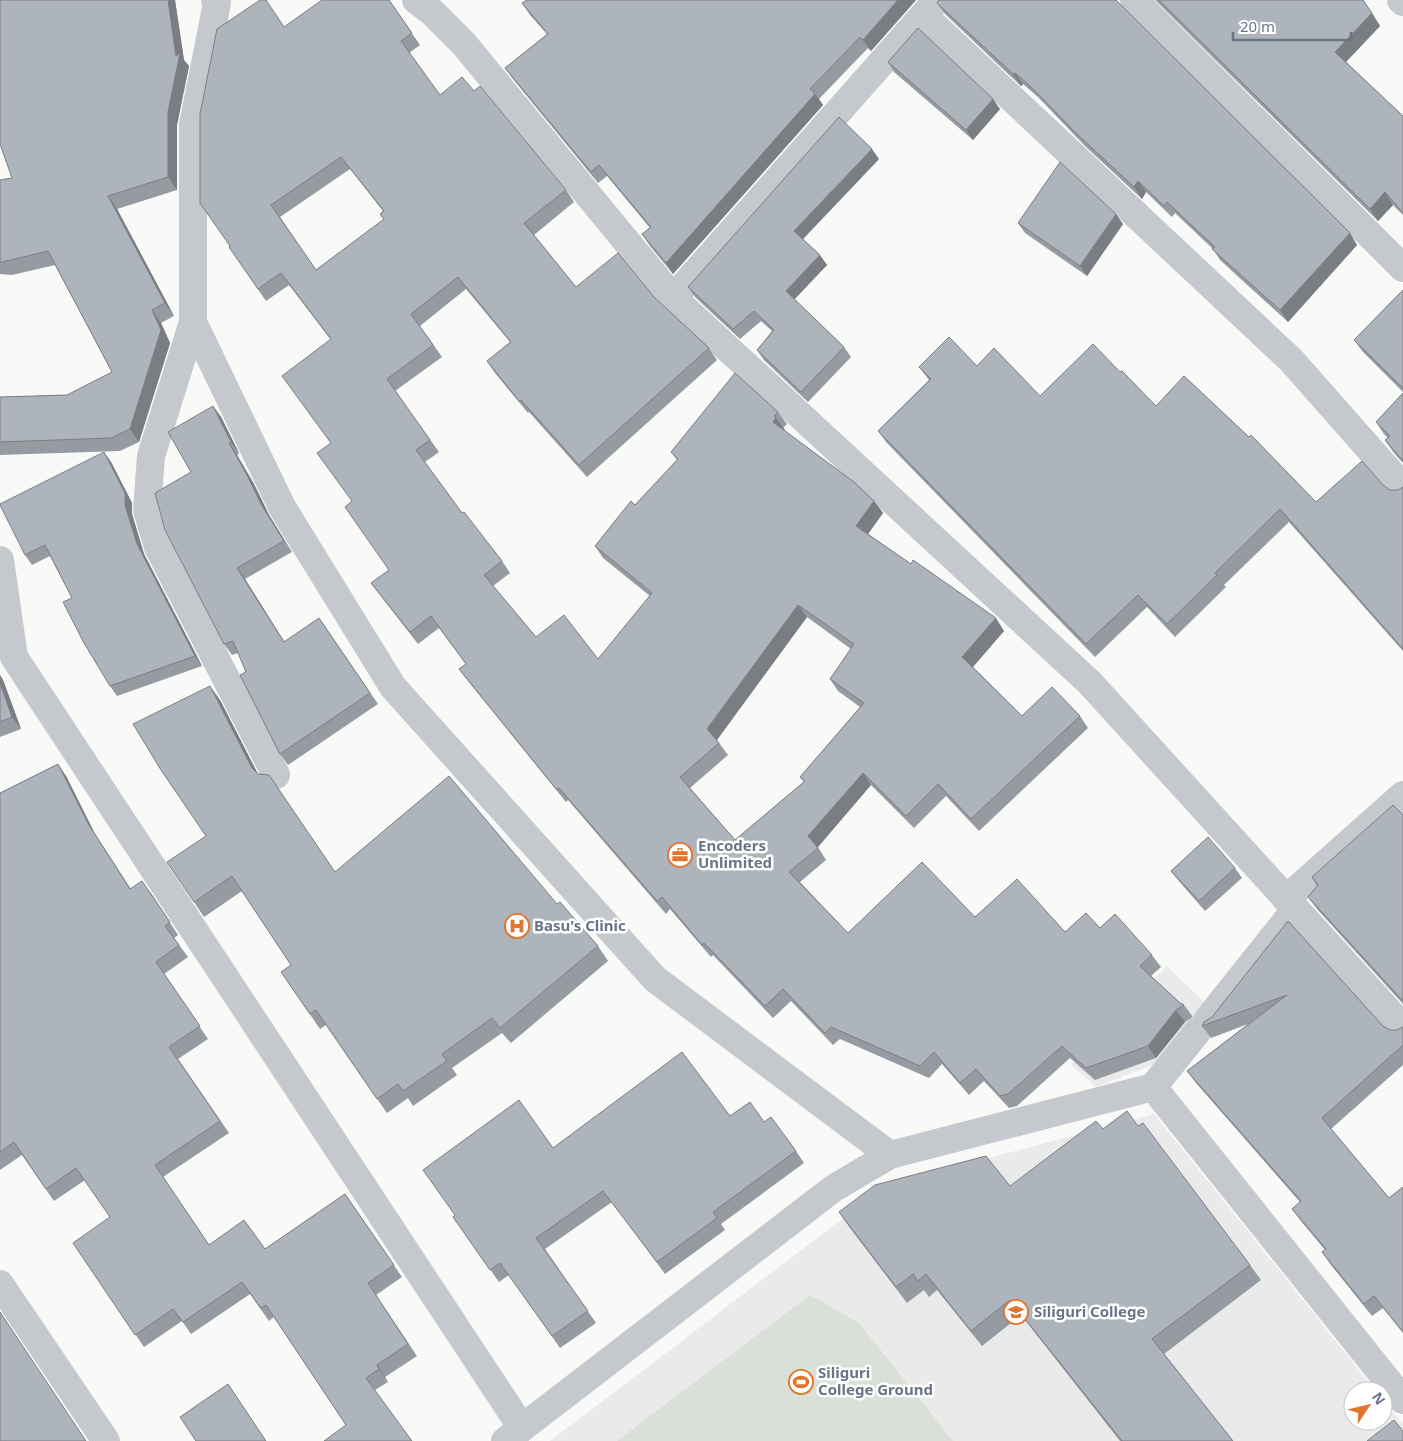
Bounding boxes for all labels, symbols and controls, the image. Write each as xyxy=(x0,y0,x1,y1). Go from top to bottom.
scale bar xyxy=(1233,10,1350,42)
text: 20 m xyxy=(1240,16,1275,36)
place label: Encoders Unlimited xyxy=(698,835,772,872)
office icon: Encoders Unlimited xyxy=(667,842,693,868)
hospital icon: Basu's Clinic xyxy=(504,913,530,939)
place label: Basu's Clinic xyxy=(534,915,626,935)
school or university icon: Siliguri College xyxy=(1003,1299,1029,1325)
place label: Siliguri College xyxy=(1034,1301,1145,1321)
place label: Siliguri College Ground xyxy=(818,1362,933,1399)
sports icon: Siliguri College Ground xyxy=(788,1369,814,1395)
north arrow xyxy=(1343,1381,1393,1431)
text: N xyxy=(1368,1388,1390,1408)

